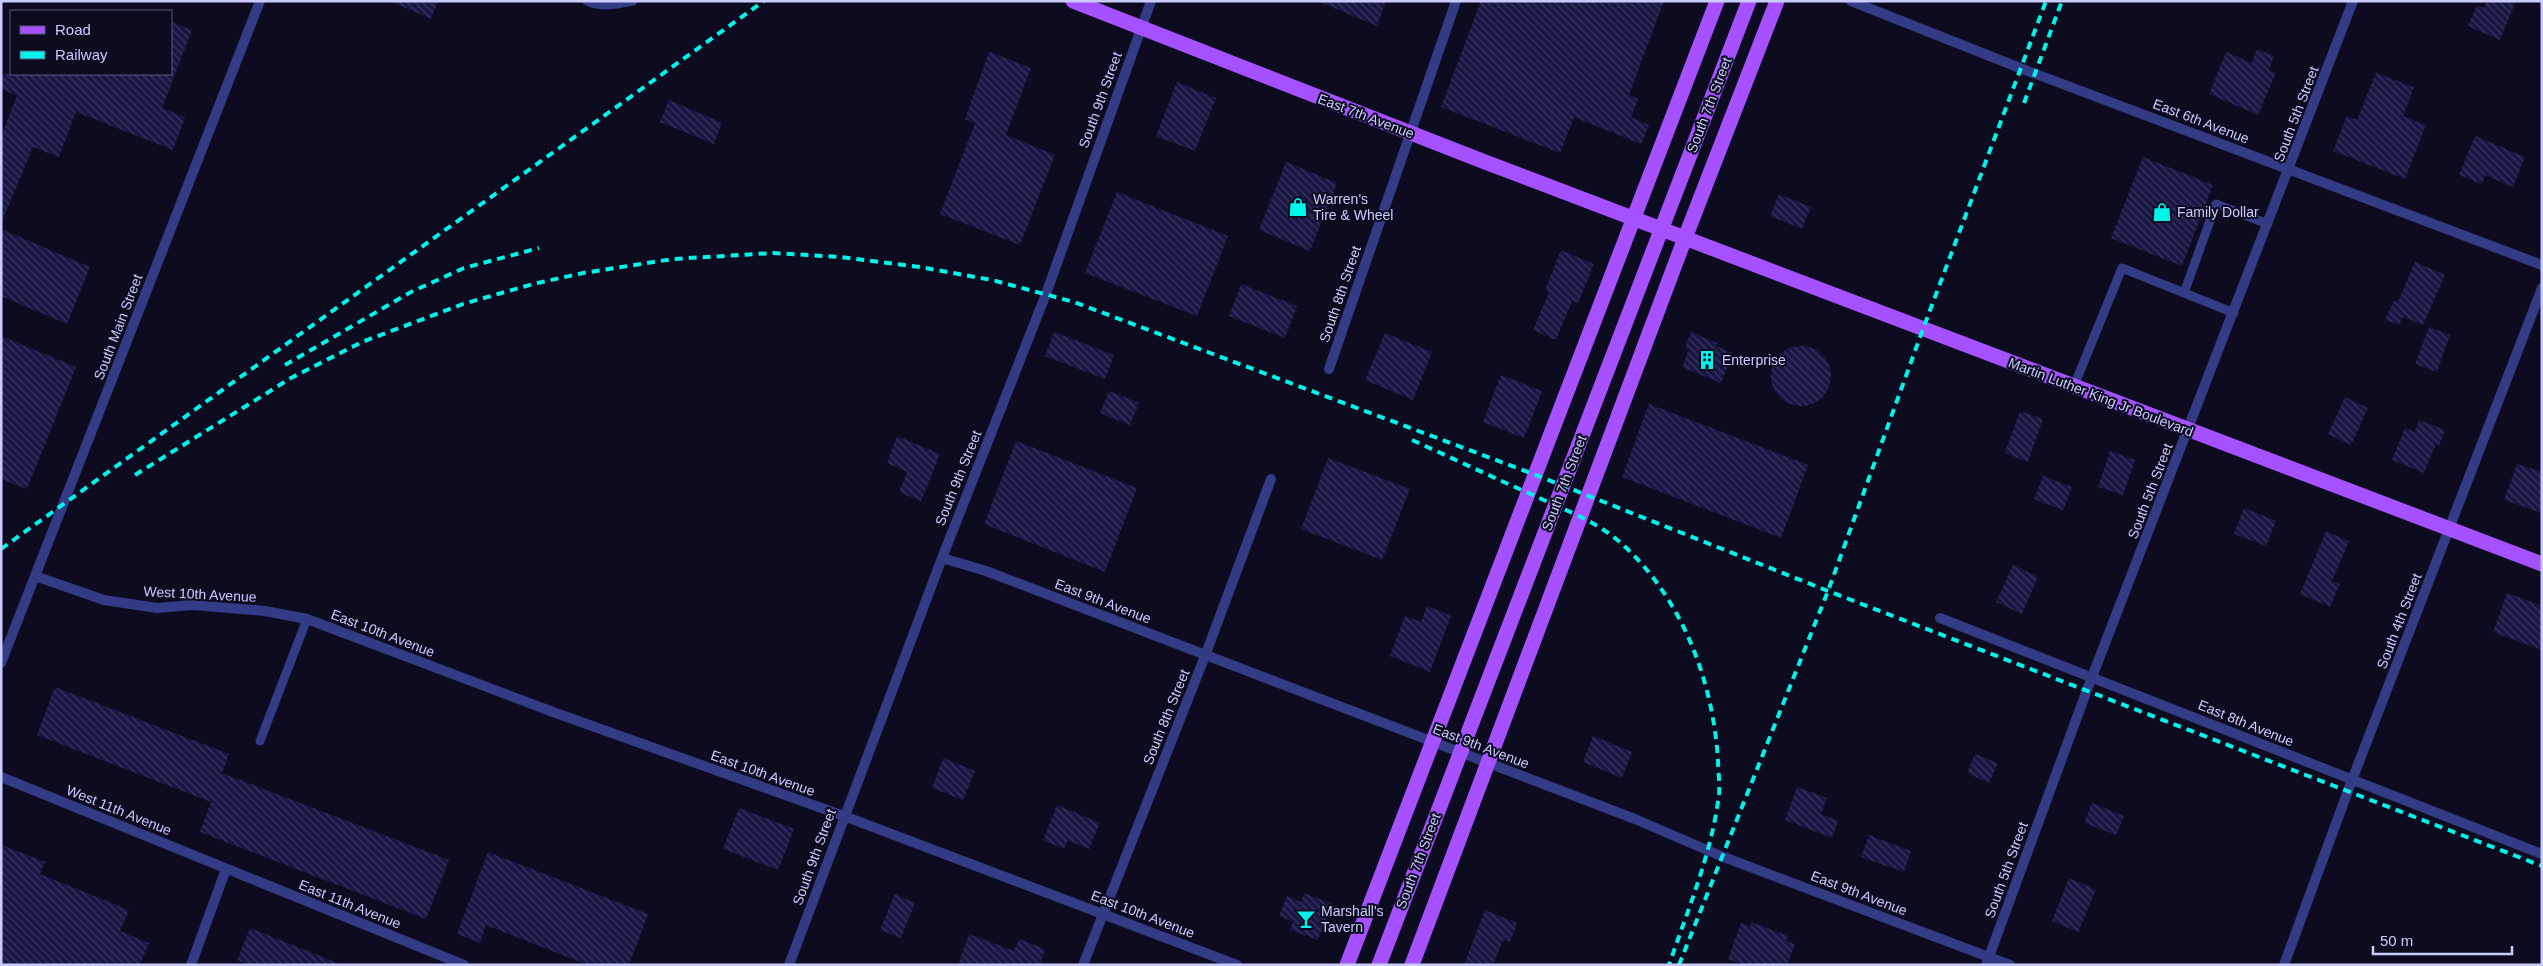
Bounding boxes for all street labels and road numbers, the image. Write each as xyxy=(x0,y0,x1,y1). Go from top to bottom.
street label: South 9th Street xyxy=(1075,50,1125,150)
street label: South 7th Street xyxy=(1683,55,1735,155)
street label: South 5th Street xyxy=(2270,64,2322,164)
street label: East 7th Avenue xyxy=(1316,90,1417,142)
street label: East 6th Avenue xyxy=(2151,95,2252,147)
street label: South 8th Street xyxy=(1316,243,1364,344)
street label: South Main Street xyxy=(90,272,146,382)
street label: Martin Luther King Jr Boulevard xyxy=(2006,354,2196,440)
street label: South 9th Street xyxy=(932,428,984,528)
street label: South 7th Street xyxy=(1538,433,1590,533)
street label: South 5th Street xyxy=(2124,441,2176,541)
street label: South 4th Street xyxy=(2373,571,2425,671)
street label: East 9th Avenue xyxy=(1053,575,1154,627)
street label: West 10th Avenue xyxy=(143,583,257,605)
street label: East 10th Avenue xyxy=(329,606,437,660)
street label: South 8th Street xyxy=(1140,667,1192,767)
street label: East 8th Avenue xyxy=(2196,697,2296,750)
street label: East 9th Avenue xyxy=(1431,720,1532,772)
street label: East 10th Avenue xyxy=(709,747,817,799)
street label: West 11th Avenue xyxy=(64,782,174,838)
street label: South 9th Street xyxy=(789,807,839,907)
street label: South 7th Street xyxy=(1392,811,1444,911)
street label: South 5th Street xyxy=(1981,820,2031,920)
street label: East 9th Avenue xyxy=(1809,867,1910,919)
street label: East 11th Avenue xyxy=(297,876,403,932)
street label: East 10th Avenue xyxy=(1089,887,1197,941)

